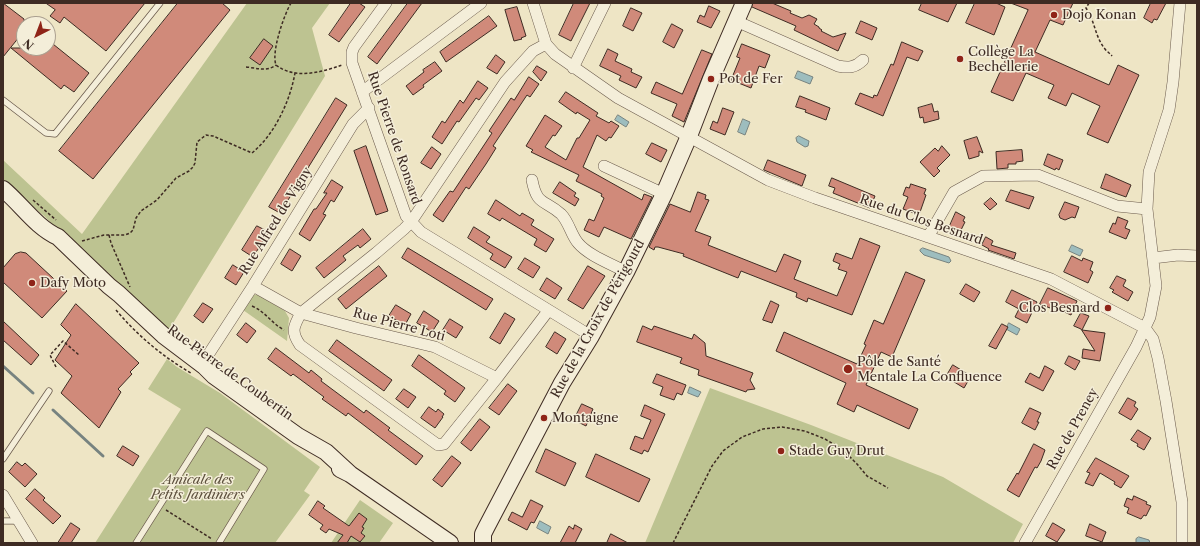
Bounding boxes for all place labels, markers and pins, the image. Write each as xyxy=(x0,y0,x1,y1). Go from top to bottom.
place label: Dojo Konan xyxy=(1062,7,1136,23)
marker: Dojo Konan xyxy=(1049,10,1059,20)
place label: Collège La Bechellerie xyxy=(968,44,1038,75)
marker: Collège La Bechellerie xyxy=(955,54,965,64)
place label: Pot de Fer xyxy=(719,71,783,87)
marker: Pot de Fer xyxy=(706,74,716,84)
place label: Dafy Moto xyxy=(40,275,106,291)
marker: Dafy Moto xyxy=(27,278,37,288)
place label: Clos Besnard xyxy=(1019,300,1100,316)
marker: Clos Besnard xyxy=(1103,303,1113,313)
place label: Pôle de Santé Mentale La Confluence xyxy=(857,354,1002,385)
marker: Pôle de Santé Mentale La Confluence xyxy=(842,363,854,375)
place label: Montaigne xyxy=(552,410,619,426)
marker: Montaigne xyxy=(539,413,549,423)
place label: Stade Guy Drut xyxy=(789,443,885,459)
marker: Stade Guy Drut xyxy=(776,446,786,456)

